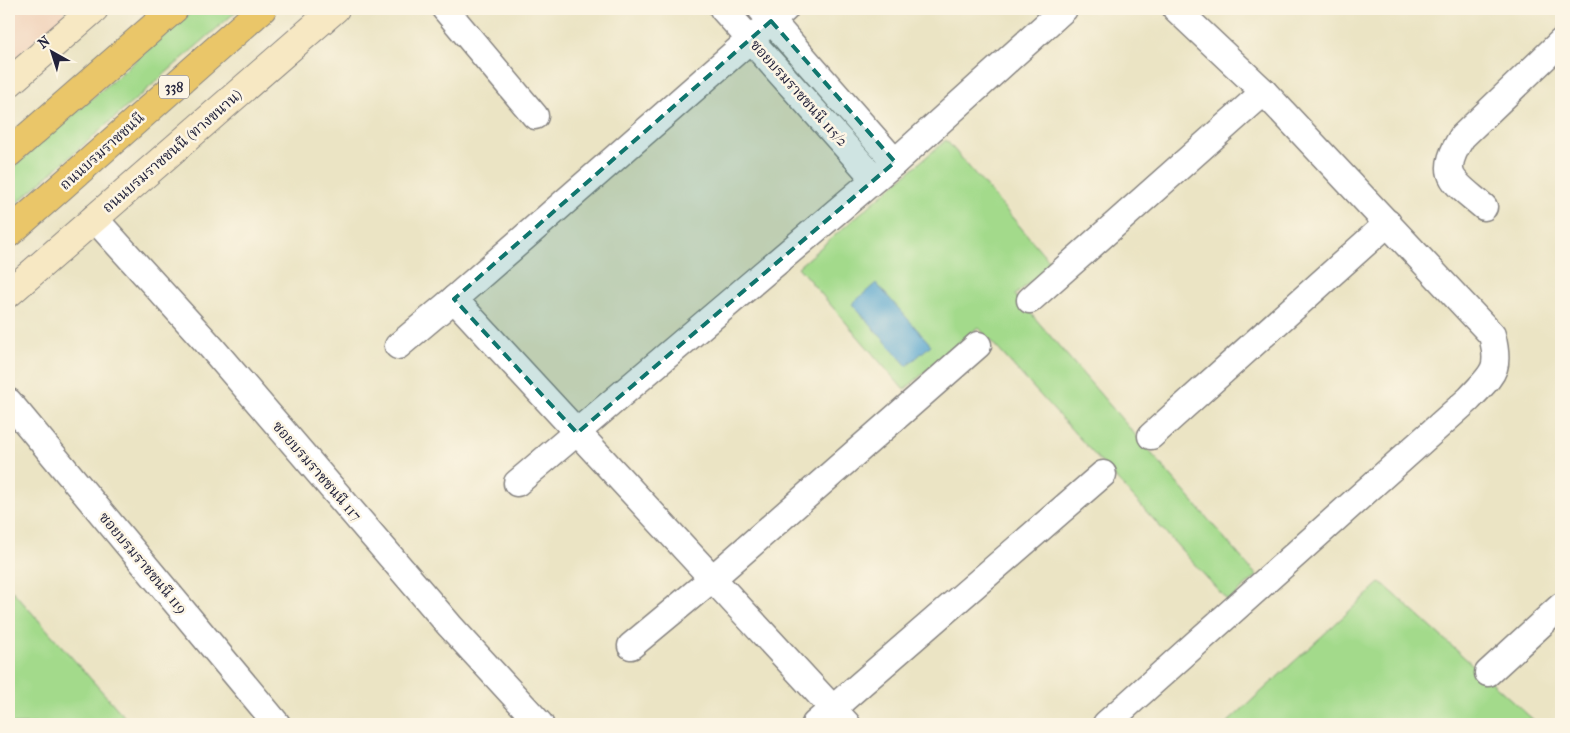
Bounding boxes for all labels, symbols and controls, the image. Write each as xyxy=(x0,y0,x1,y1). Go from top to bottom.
north arrow xyxy=(28,28,78,78)
text: N xyxy=(35,32,54,52)
street label: ซอยบรมราชชนนี 115/2 xyxy=(746,36,852,150)
road number: 338 xyxy=(159,75,189,98)
street label: ถนนบรมราชชนนี (ทางขนาน) xyxy=(99,86,245,216)
street label: ถนนบรมราชชนนี xyxy=(56,108,148,194)
street label: ซอยบรมราชชนนี 117 xyxy=(269,417,365,525)
street label: ซอยบรมราชชนนี 119 xyxy=(95,508,191,618)

